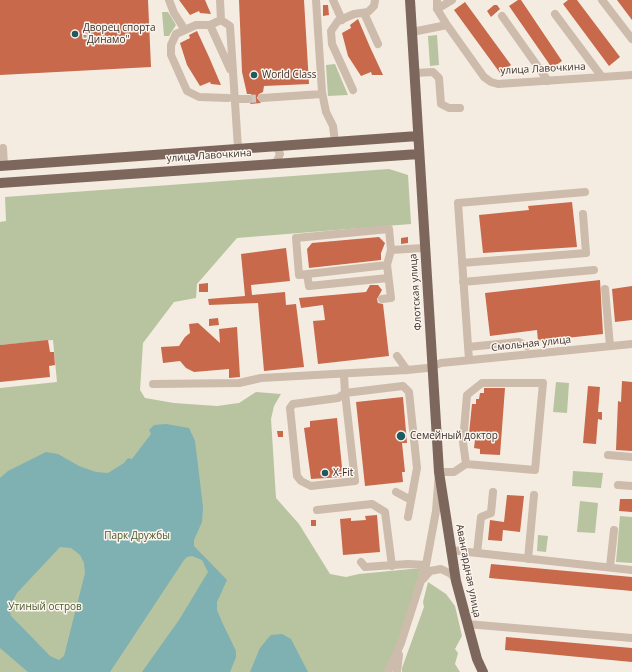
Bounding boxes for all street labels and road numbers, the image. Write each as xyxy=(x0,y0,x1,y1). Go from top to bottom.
street label: улица Лавочкина xyxy=(500,61,586,77)
street label: улица Лавочкина xyxy=(166,147,252,165)
street label: Флотская улица xyxy=(407,253,425,331)
street label: Смольная улица xyxy=(490,334,572,354)
street label: Авангардная улица xyxy=(453,523,483,619)

